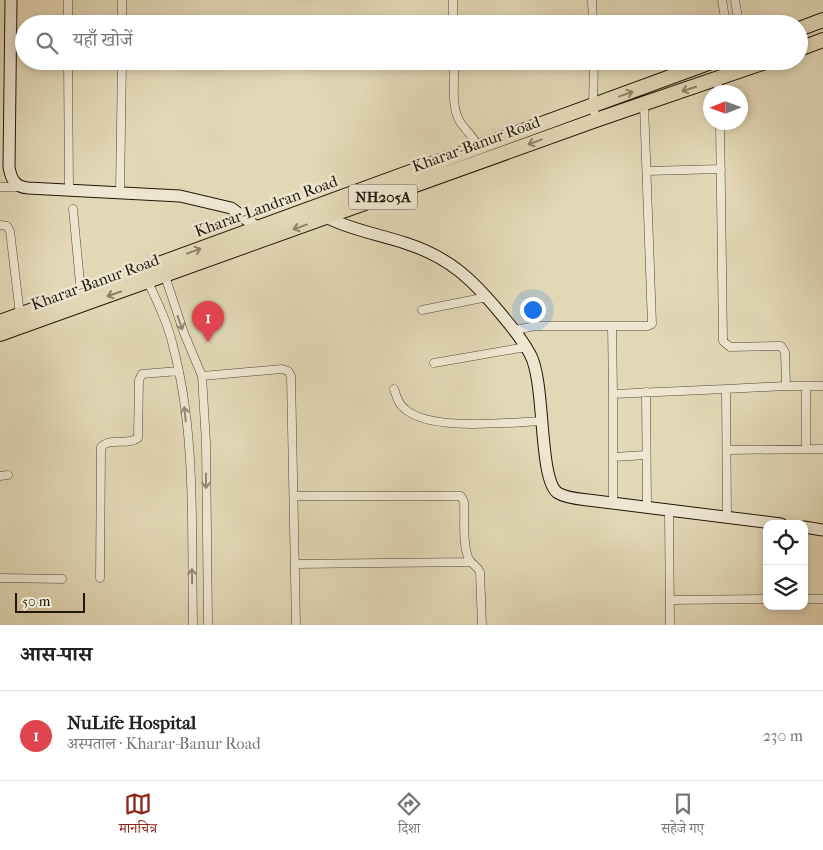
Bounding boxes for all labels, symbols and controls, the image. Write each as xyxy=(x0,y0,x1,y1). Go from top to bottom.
search box xyxy=(15,15,808,70)
icon: search xyxy=(33,29,61,57)
text: यहाँ खोजें xyxy=(73,29,133,51)
one-way arrow xyxy=(681,85,697,95)
north arrow xyxy=(703,85,748,130)
one-way arrow xyxy=(618,89,633,98)
street label: Kharar-Banur Road xyxy=(409,112,543,176)
one-way arrow xyxy=(528,138,543,147)
street label: Kharar-Landran Road xyxy=(192,171,340,241)
road number: NH205A xyxy=(349,184,417,210)
one-way arrow xyxy=(293,223,308,232)
one-way arrow xyxy=(185,246,201,255)
street label: Kharar-Banur Road xyxy=(28,250,162,314)
one-way arrow xyxy=(107,290,123,299)
your location xyxy=(520,297,546,323)
pin: 1 xyxy=(192,301,224,342)
one-way arrow xyxy=(176,314,185,330)
one-way arrow xyxy=(180,406,190,422)
one-way arrow xyxy=(201,472,211,488)
map controls xyxy=(763,520,808,610)
button: locate xyxy=(763,520,808,565)
button: layers xyxy=(763,565,808,610)
one-way arrow xyxy=(187,569,197,585)
scale bar xyxy=(15,590,85,613)
text: 50 m xyxy=(22,593,50,610)
text: आस-पास xyxy=(20,642,92,666)
text: NuLife Hospital xyxy=(67,712,196,734)
text: 1 xyxy=(33,726,39,745)
text: 230 m xyxy=(763,726,803,745)
text: अस्पताल · Kharar-Banur Road xyxy=(67,734,261,753)
tab: मानचित्र xyxy=(119,790,157,842)
tab: दिशा xyxy=(395,790,423,842)
tab: सहेजे गए xyxy=(661,790,704,842)

